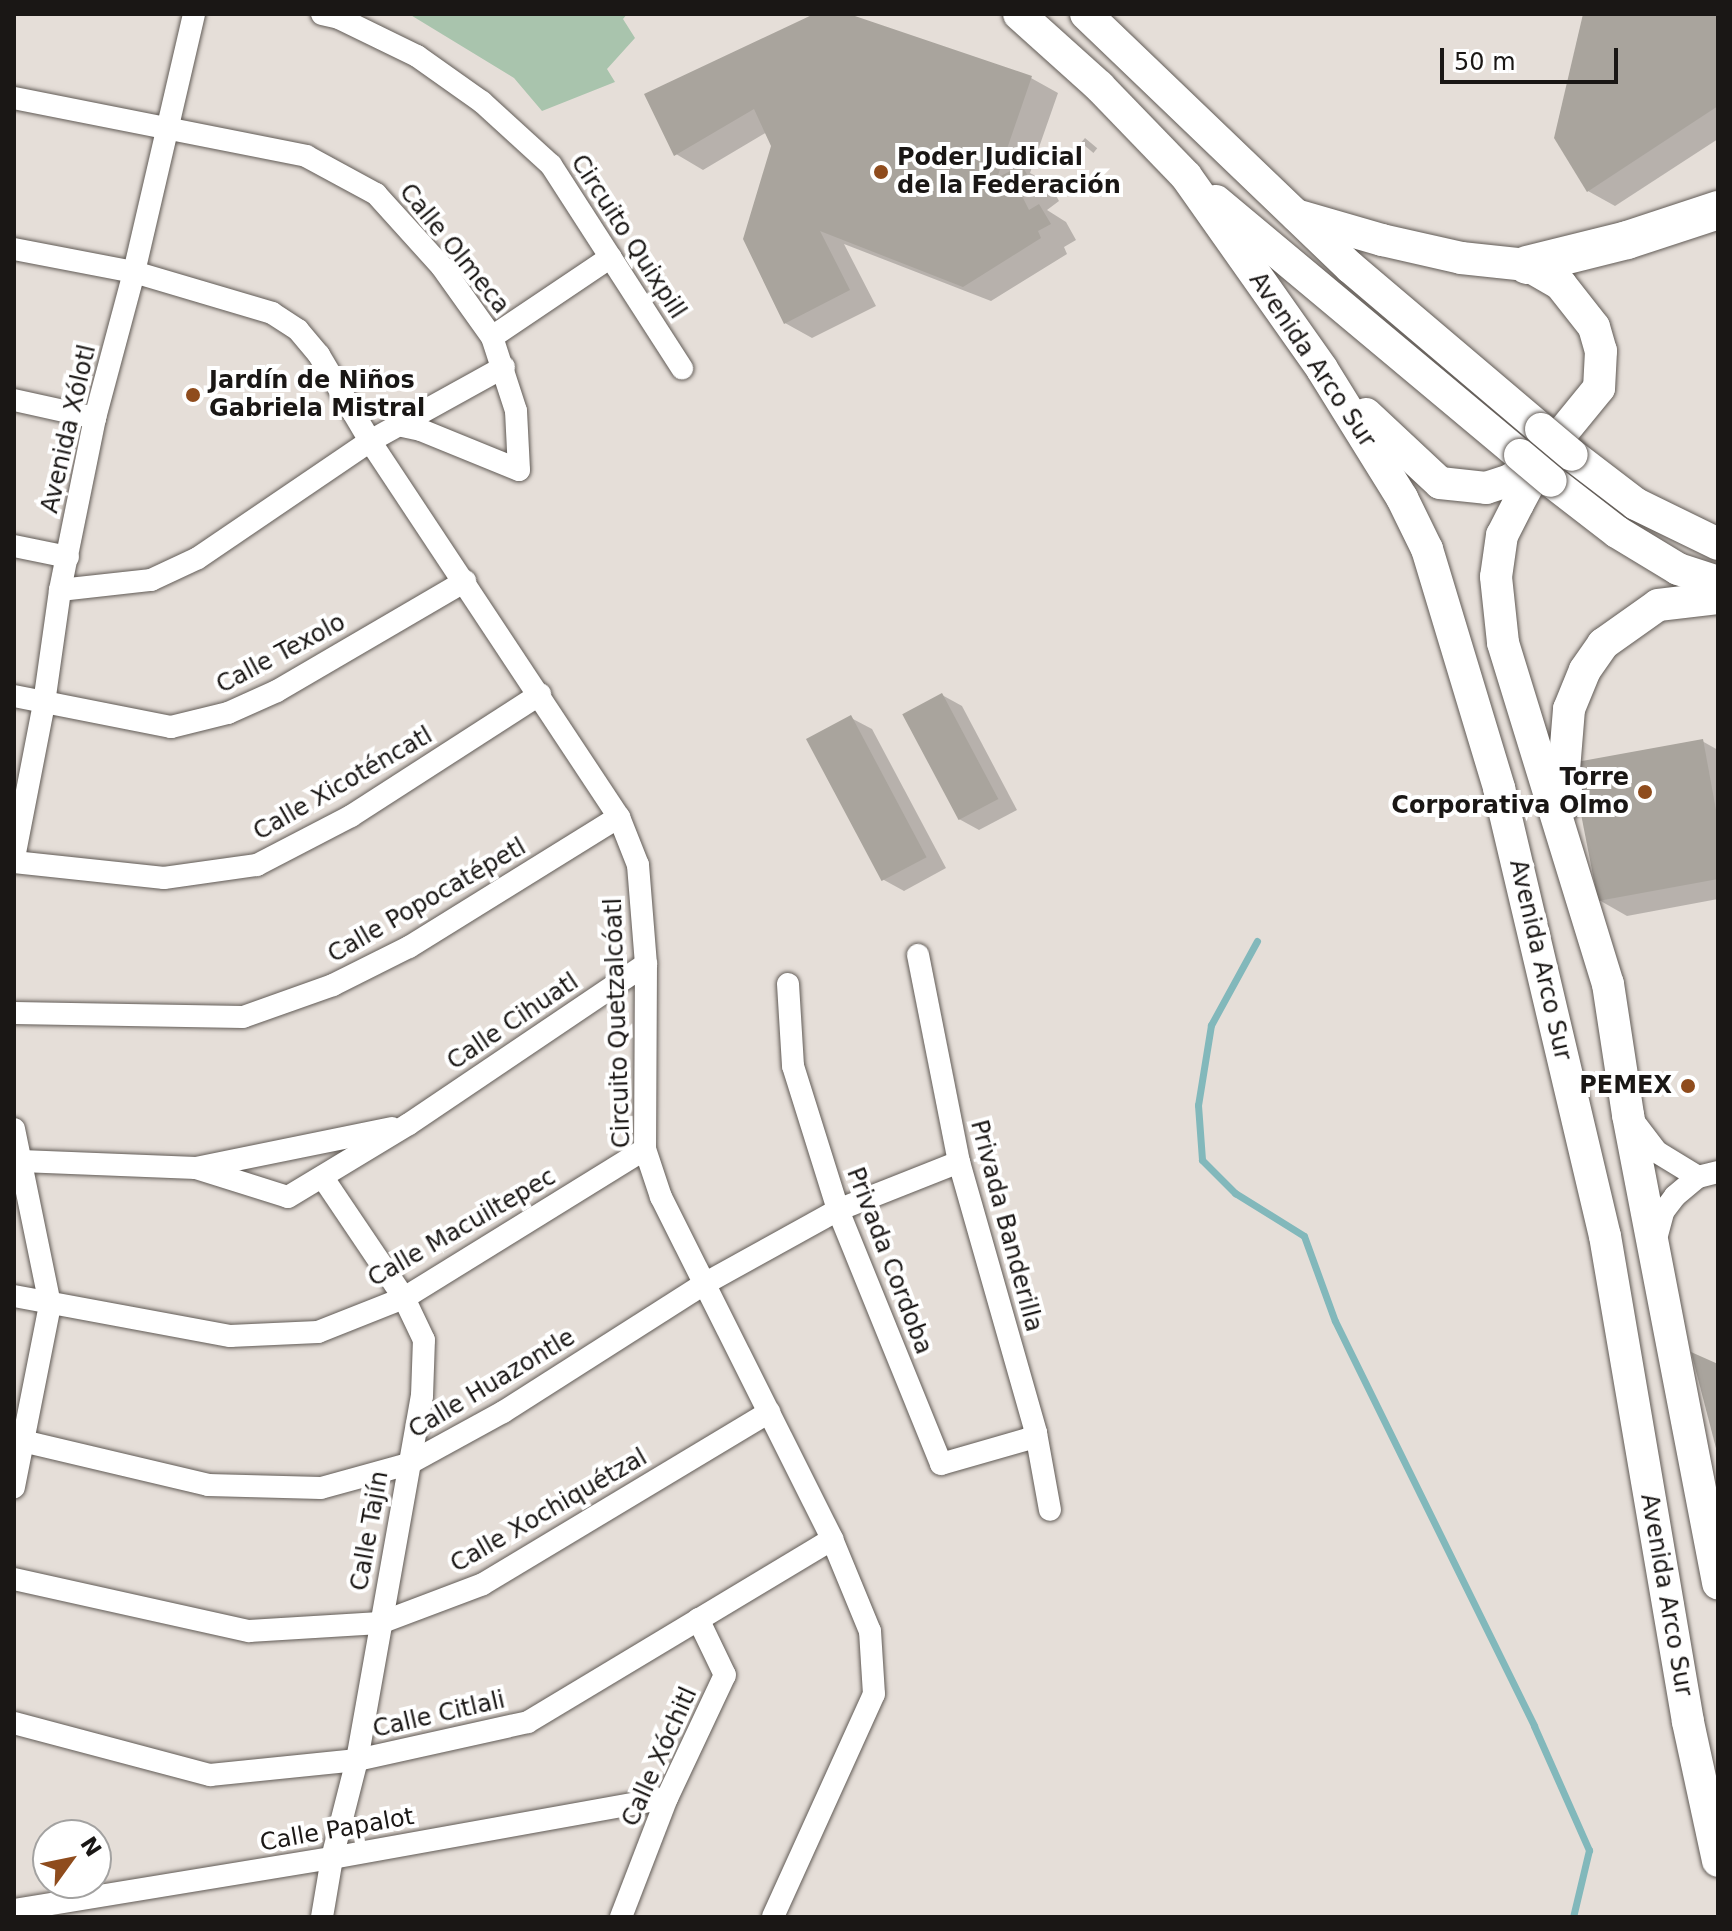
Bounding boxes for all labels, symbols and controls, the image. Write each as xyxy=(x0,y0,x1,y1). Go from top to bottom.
scale bar xyxy=(1444,32,1622,82)
text: 50 m xyxy=(1454,48,1516,76)
place label: Poder Judicial de la Federación xyxy=(897,144,1121,200)
street label: Circuito Quixpill xyxy=(564,150,692,324)
marker: Poder Judicial de la Federación xyxy=(872,163,890,181)
street label: Calle Olmeca xyxy=(393,178,515,320)
street label: Avenida Arco Sur xyxy=(1243,267,1381,453)
street label: Avenida Xólotl xyxy=(36,342,102,516)
place label: Jardín de Niños Gabriela Mistral xyxy=(209,367,425,423)
marker: Jardín de Niños Gabriela Mistral xyxy=(184,386,202,404)
street label: Calle Texolo xyxy=(212,608,350,700)
street label: Calle Xicoténcatl xyxy=(249,721,437,847)
place label: Torre Corporativa Olmo xyxy=(1391,764,1629,820)
marker: Torre Corporativa Olmo xyxy=(1636,783,1654,801)
street label: Calle Popocatépetl xyxy=(323,833,531,969)
street label: Avenida Arco Sur xyxy=(1503,857,1577,1063)
street label: Circuito Quetzalcóatl xyxy=(599,897,637,1149)
street label: Calle Cihuatl xyxy=(442,968,584,1076)
place label: PEMEX xyxy=(1579,1072,1672,1100)
marker: PEMEX xyxy=(1679,1077,1697,1095)
street label: Privada Banderilla xyxy=(964,1117,1048,1335)
street label: Calle Macuiltepec xyxy=(363,1163,561,1293)
street label: Privada Cordoba xyxy=(840,1164,938,1358)
street label: Calle Huazontle xyxy=(404,1323,580,1445)
street label: Calle Xochiquétzal xyxy=(446,1443,652,1579)
street label: Calle Tajín xyxy=(345,1469,395,1593)
street label: Avenida Arco Sur xyxy=(1634,1492,1698,1698)
street label: Calle Xóchitl xyxy=(616,1683,704,1831)
street label: Calle Citlali xyxy=(370,1686,508,1744)
street label: Calle Papalot xyxy=(258,1802,416,1858)
north arrow xyxy=(32,1819,112,1899)
text: N xyxy=(75,1832,106,1861)

